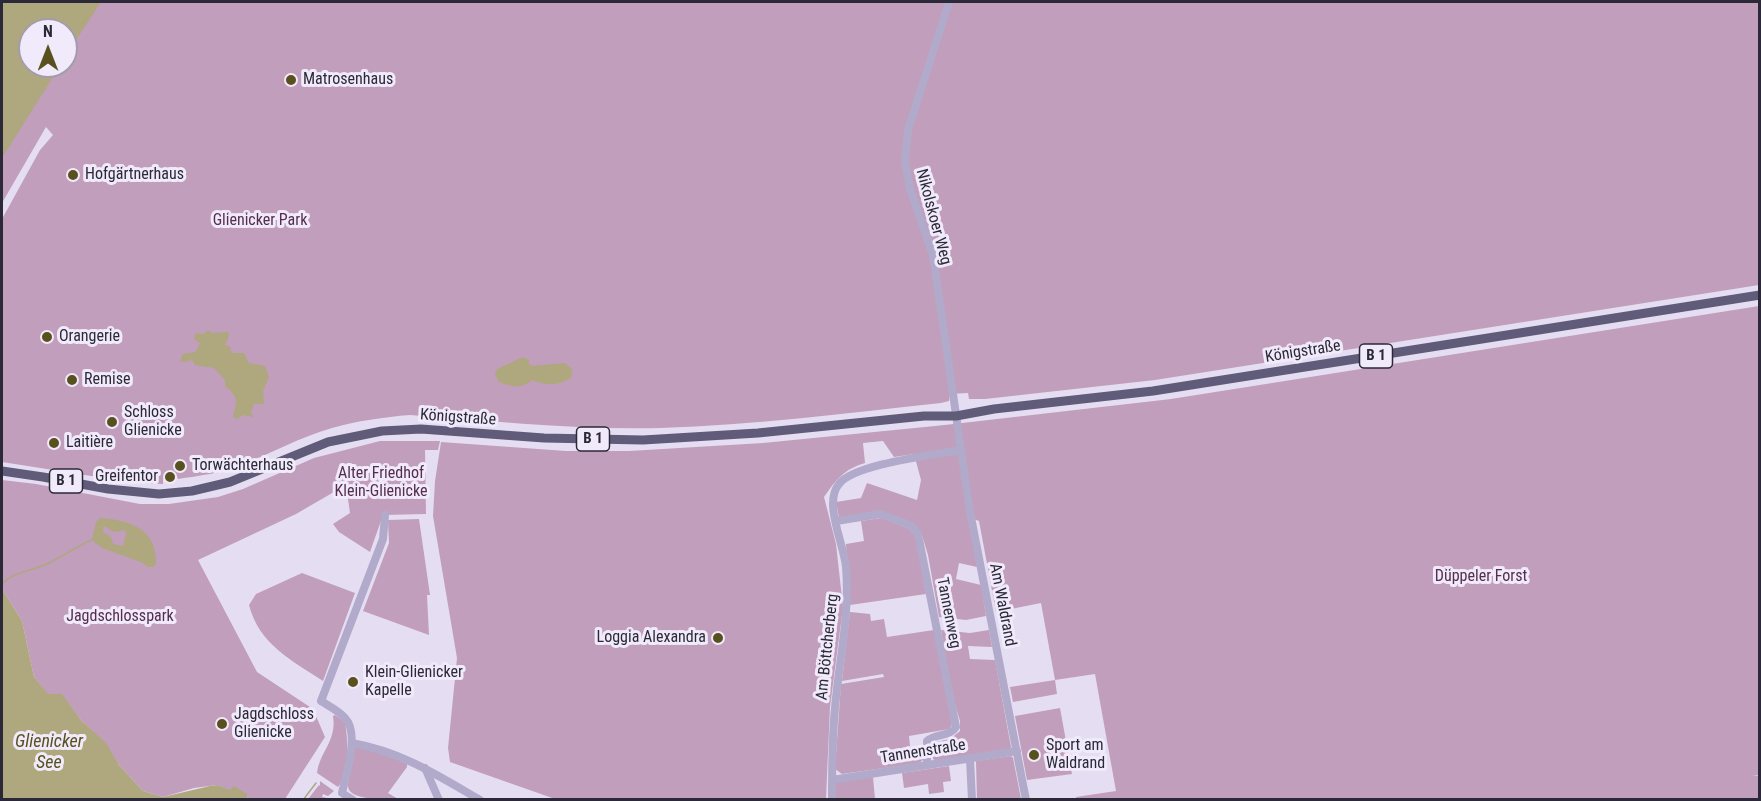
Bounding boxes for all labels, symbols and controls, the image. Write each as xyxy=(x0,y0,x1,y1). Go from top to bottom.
north arrow xyxy=(18,18,78,78)
text: N xyxy=(43,22,53,41)
place label: Matrosenhaus xyxy=(303,70,393,90)
marker: Matrosenhaus xyxy=(284,73,298,87)
place label: Hofgärtnerhaus xyxy=(85,165,184,185)
street label: Nikolskoer Weg xyxy=(911,167,955,267)
marker: Hofgärtnerhaus xyxy=(66,168,80,182)
park label: Glienicker Park xyxy=(213,211,307,231)
place label: Orangerie xyxy=(59,327,120,347)
marker: Orangerie xyxy=(40,330,54,344)
street label: Königstraße xyxy=(1264,337,1342,367)
road number: B 1 xyxy=(1360,344,1392,368)
place label: Remise xyxy=(84,370,131,390)
marker: Remise xyxy=(65,373,79,387)
place label: Schloss Glienicke xyxy=(124,403,182,441)
street label: Königstraße xyxy=(419,406,497,430)
marker: Schloss Glienicke xyxy=(105,415,119,429)
road number: B 1 xyxy=(576,427,610,451)
place label: Laitière xyxy=(66,433,113,453)
marker: Laitière xyxy=(47,436,61,450)
place label: Torwächterhaus xyxy=(192,456,293,476)
marker: Torwächterhaus xyxy=(173,459,187,473)
park label: Alter Friedhof Klein-Glienicke xyxy=(335,464,427,502)
place label: Greifentor xyxy=(95,467,158,487)
road number: B 1 xyxy=(50,469,82,493)
marker: Greifentor xyxy=(163,470,177,484)
street label: Am Waldrand xyxy=(985,562,1019,648)
park label: Düppeler Forst xyxy=(1435,567,1527,587)
street label: Tannenweg xyxy=(932,576,964,650)
street label: Am Böttcherberg xyxy=(813,593,843,701)
park label: Jagdschlosspark xyxy=(66,607,174,627)
place label: Loggia Alexandra xyxy=(597,628,706,648)
marker: Loggia Alexandra xyxy=(711,631,725,645)
place label: Klein-Glienicker Kapelle xyxy=(365,663,463,701)
marker: Klein-Glienicker Kapelle xyxy=(346,675,360,689)
place label: Jagdschloss Glienicke xyxy=(234,705,314,743)
marker: Jagdschloss Glienicke xyxy=(215,717,229,731)
water label: Glienicker See xyxy=(15,731,83,774)
street label: Tannenstraße xyxy=(879,736,967,768)
place label: Sport am Waldrand xyxy=(1046,736,1105,774)
marker: Sport am Waldrand xyxy=(1027,748,1041,762)

